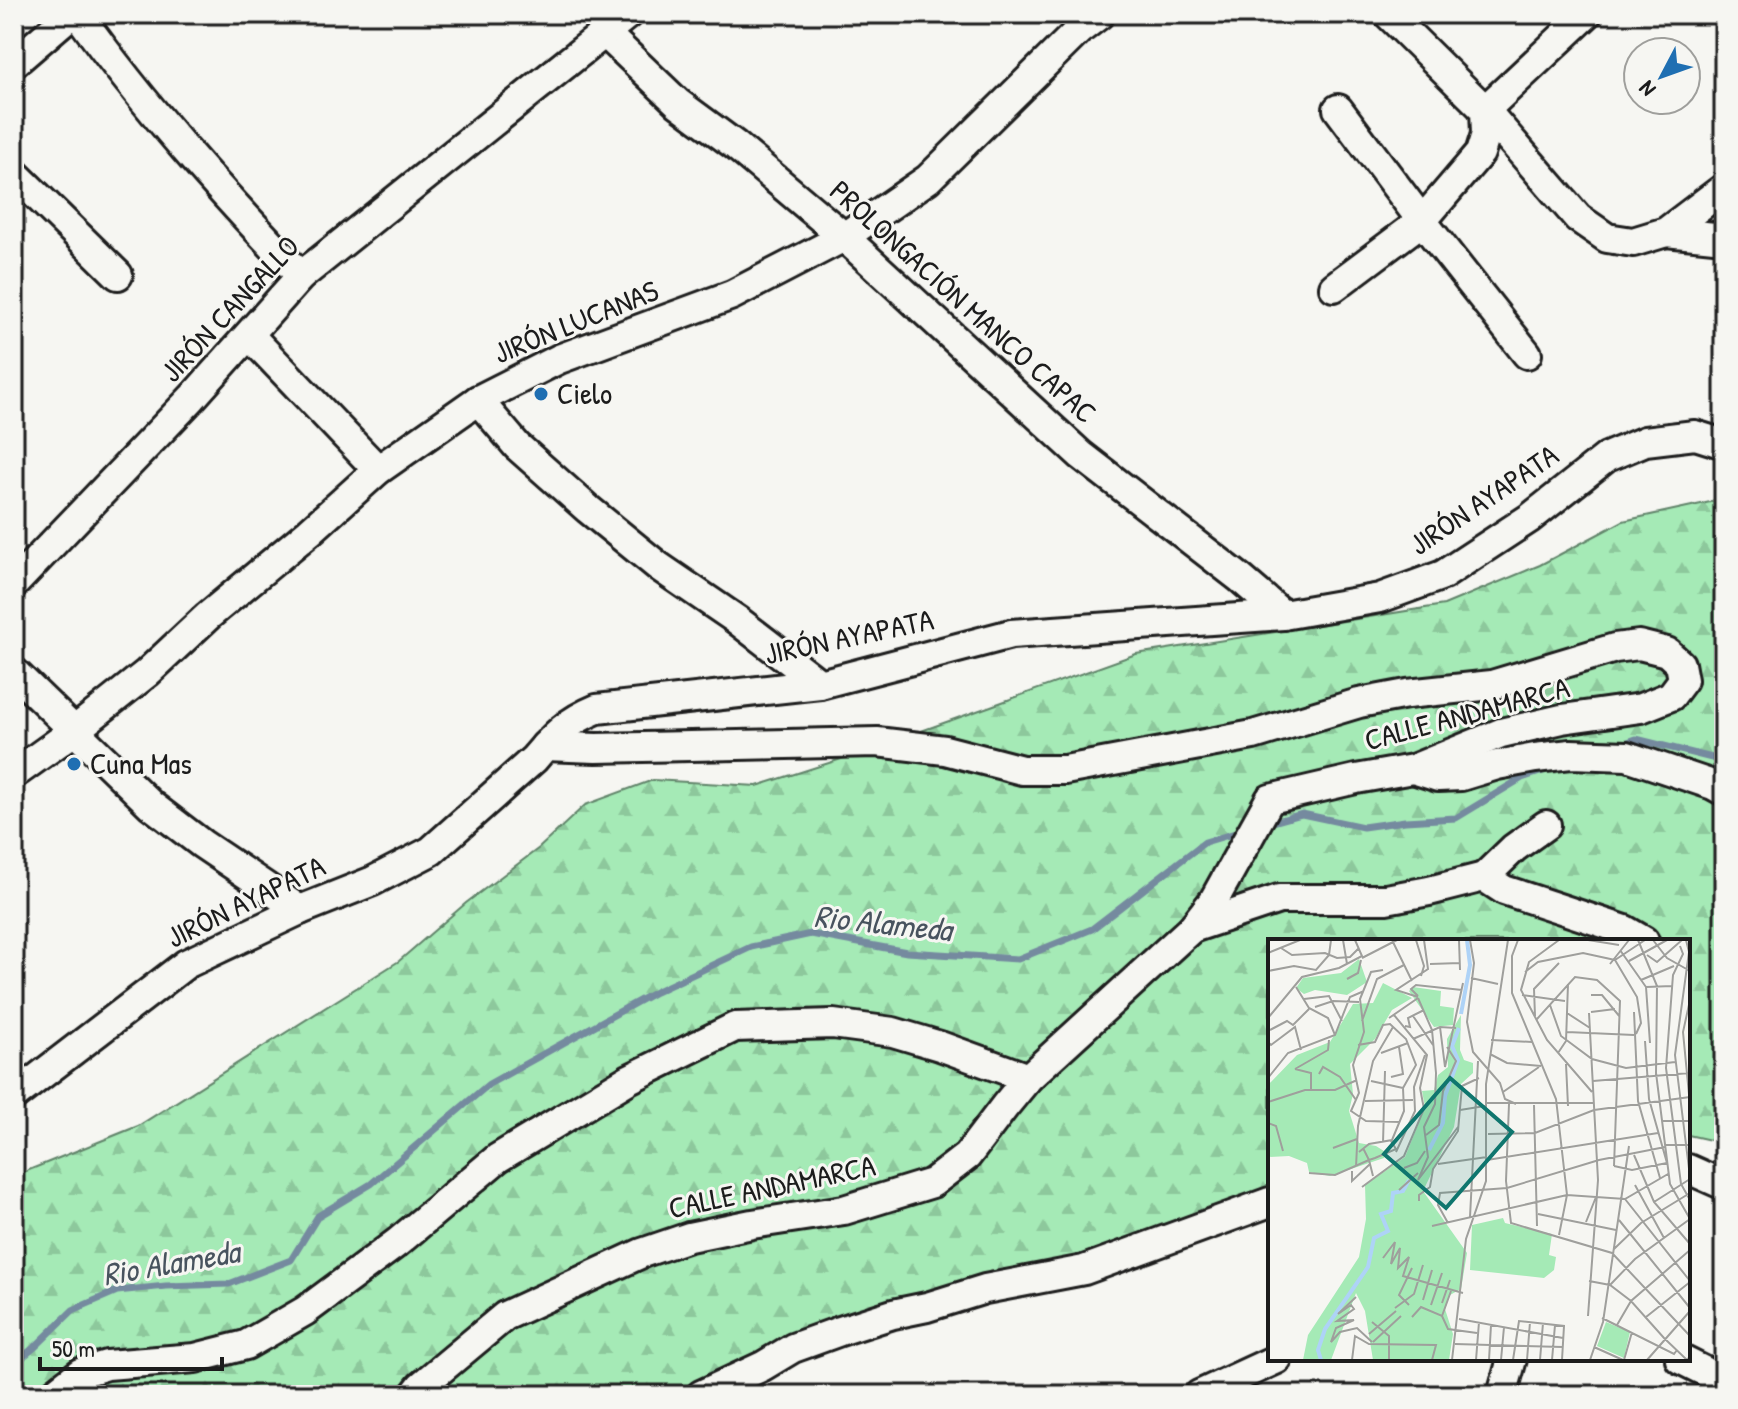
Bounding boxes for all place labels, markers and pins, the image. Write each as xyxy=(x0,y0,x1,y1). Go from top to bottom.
place label: Cielo xyxy=(557,373,612,413)
marker: Cielo xyxy=(532,385,550,403)
place label: Cuna Mas xyxy=(90,743,192,783)
marker: Cuna Mas xyxy=(65,755,83,773)

